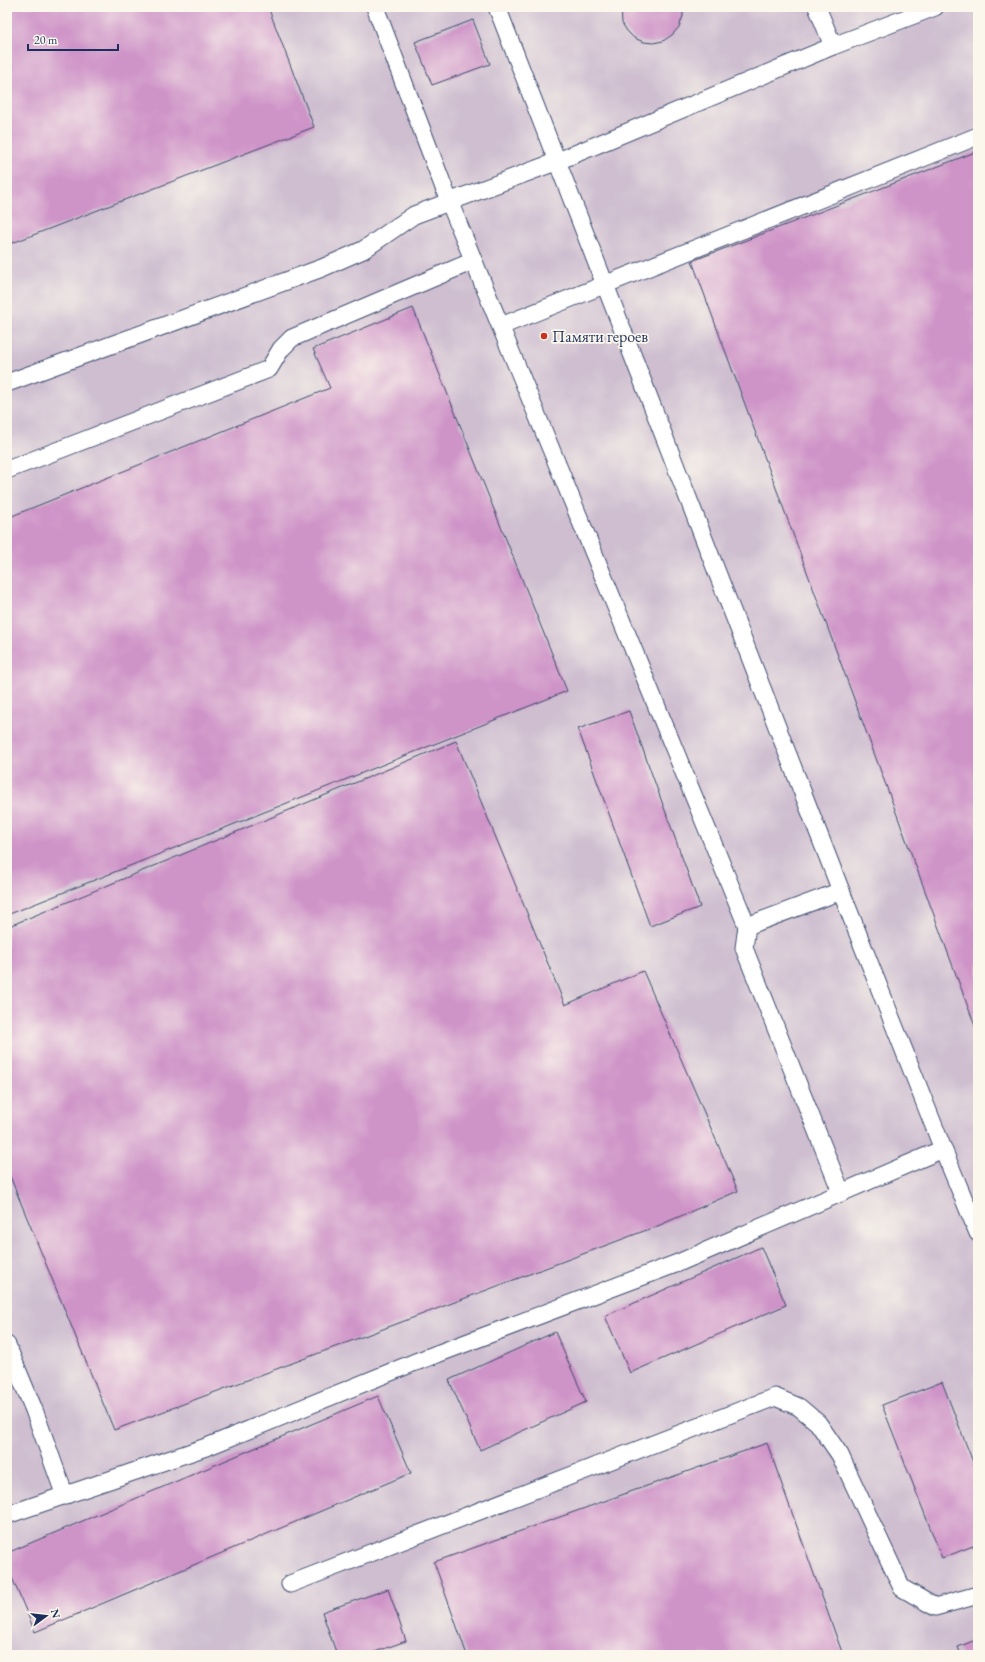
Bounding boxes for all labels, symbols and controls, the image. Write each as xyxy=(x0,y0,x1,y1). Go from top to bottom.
scale bar xyxy=(28,26,118,52)
text: 20 m xyxy=(34,32,58,48)
place label: Памяти героев xyxy=(552,326,648,347)
marker: Памяти героев xyxy=(539,331,549,341)
north arrow xyxy=(26,1596,66,1636)
text: N xyxy=(48,1607,64,1620)

